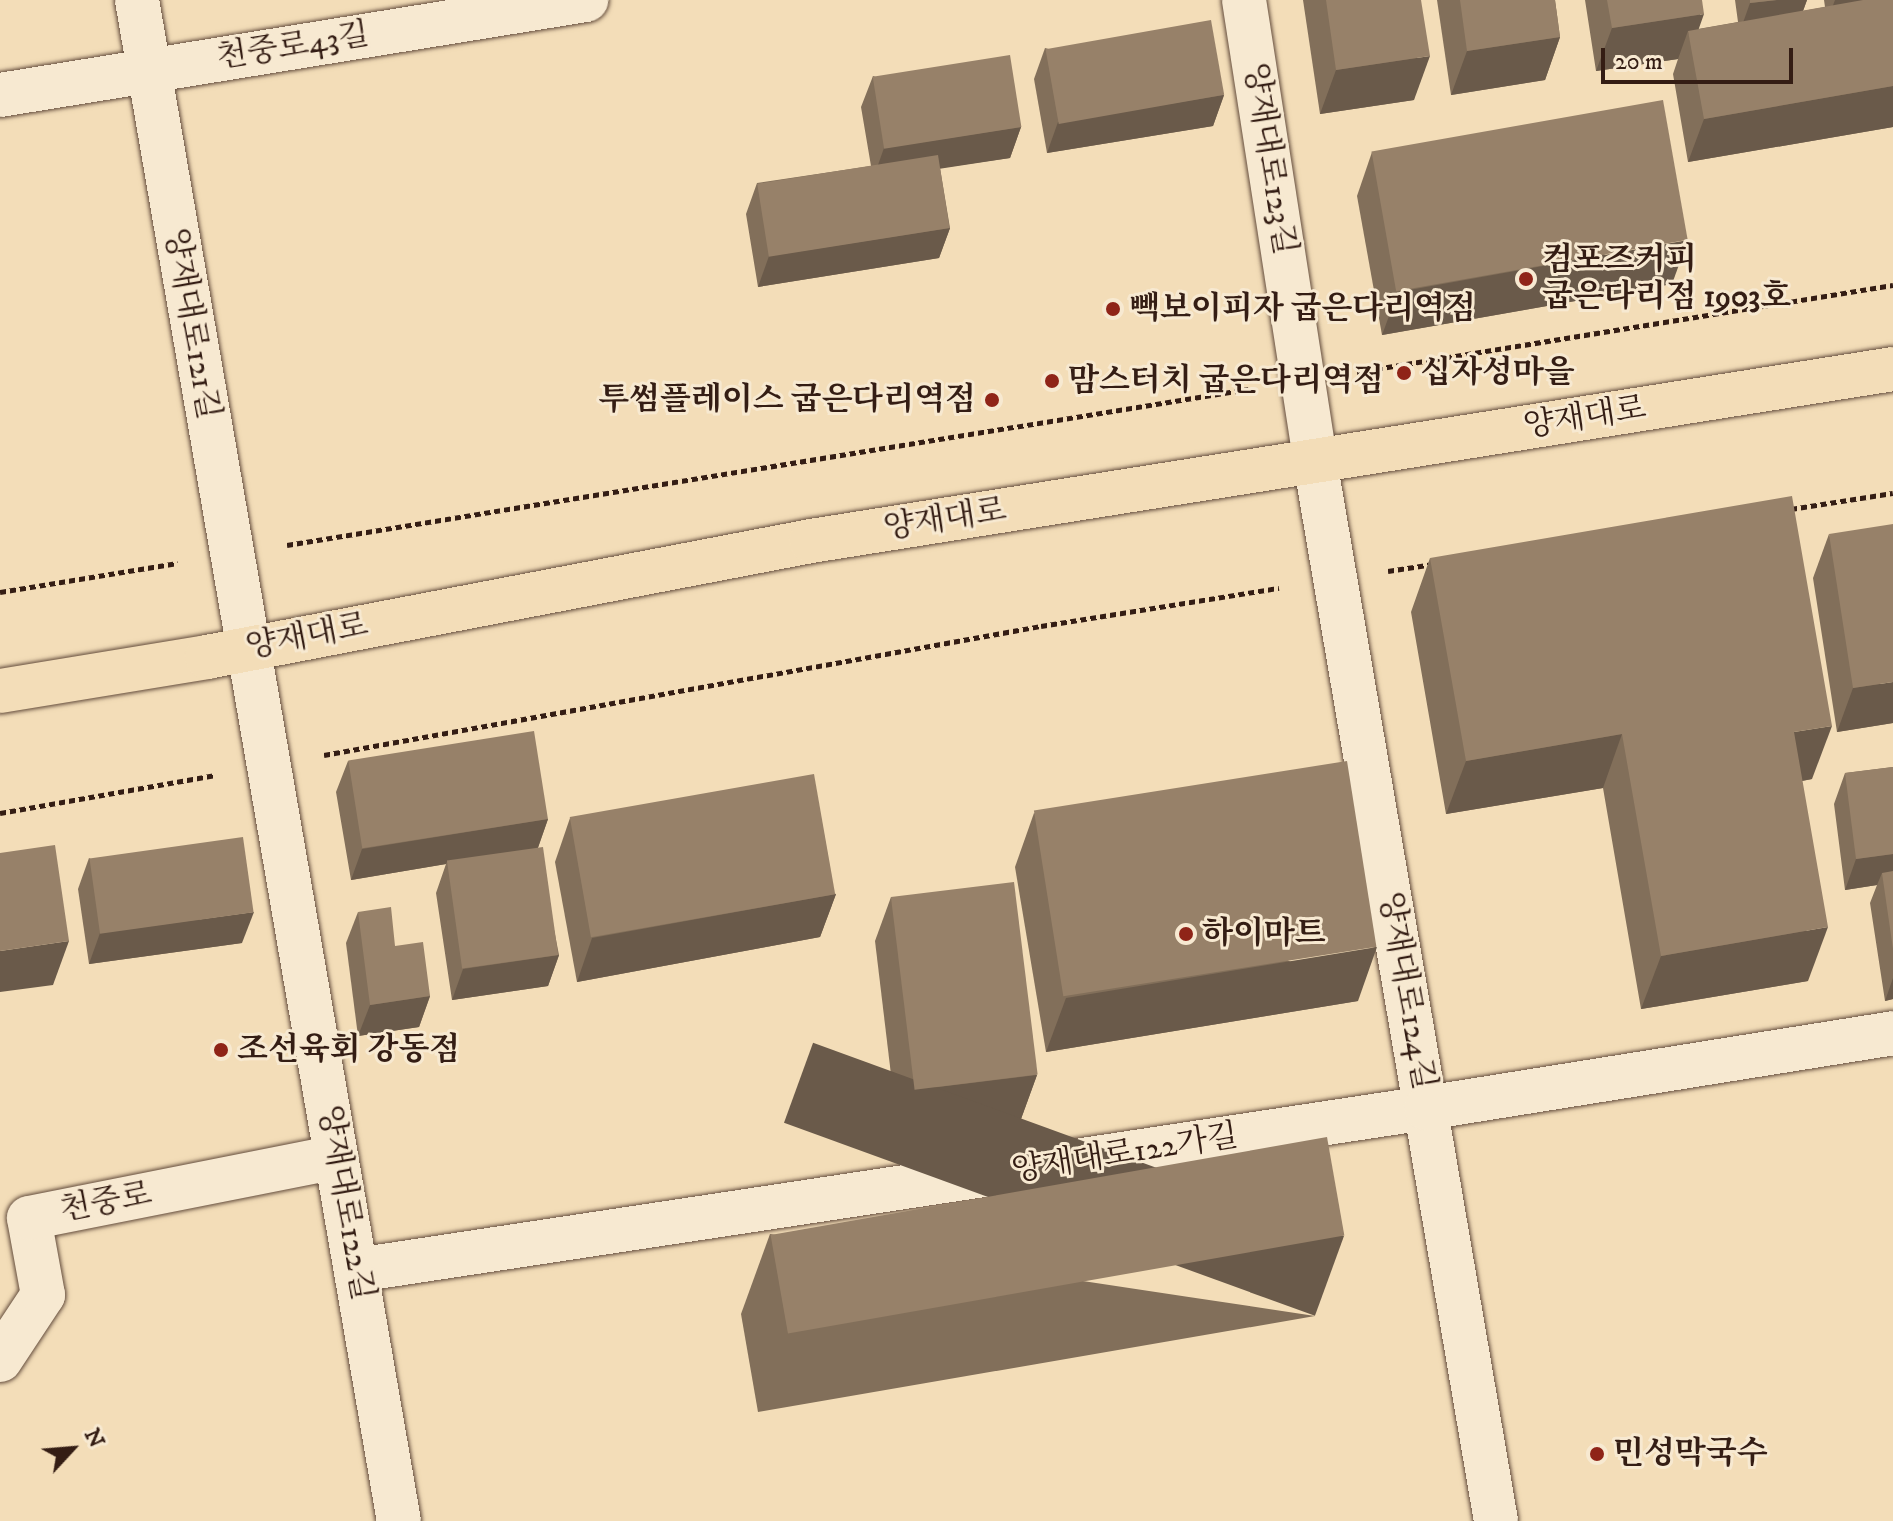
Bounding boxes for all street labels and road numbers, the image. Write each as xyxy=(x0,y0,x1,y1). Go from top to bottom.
street label: 천중로43길 xyxy=(214,16,372,78)
street label: 양재대로123길 xyxy=(1235,60,1303,258)
street label: 양재대로121길 xyxy=(155,225,227,423)
street label: 양재대로 xyxy=(1521,389,1649,447)
street label: 양재대로 xyxy=(881,491,1009,549)
street label: 양재대로 xyxy=(243,606,371,668)
street label: 양재대로124길 xyxy=(1370,889,1442,1093)
street label: 양재대로122길 xyxy=(309,1102,381,1304)
street label: 양재대로122가길 xyxy=(1009,1117,1241,1191)
street label: 천중로 xyxy=(57,1175,155,1231)

